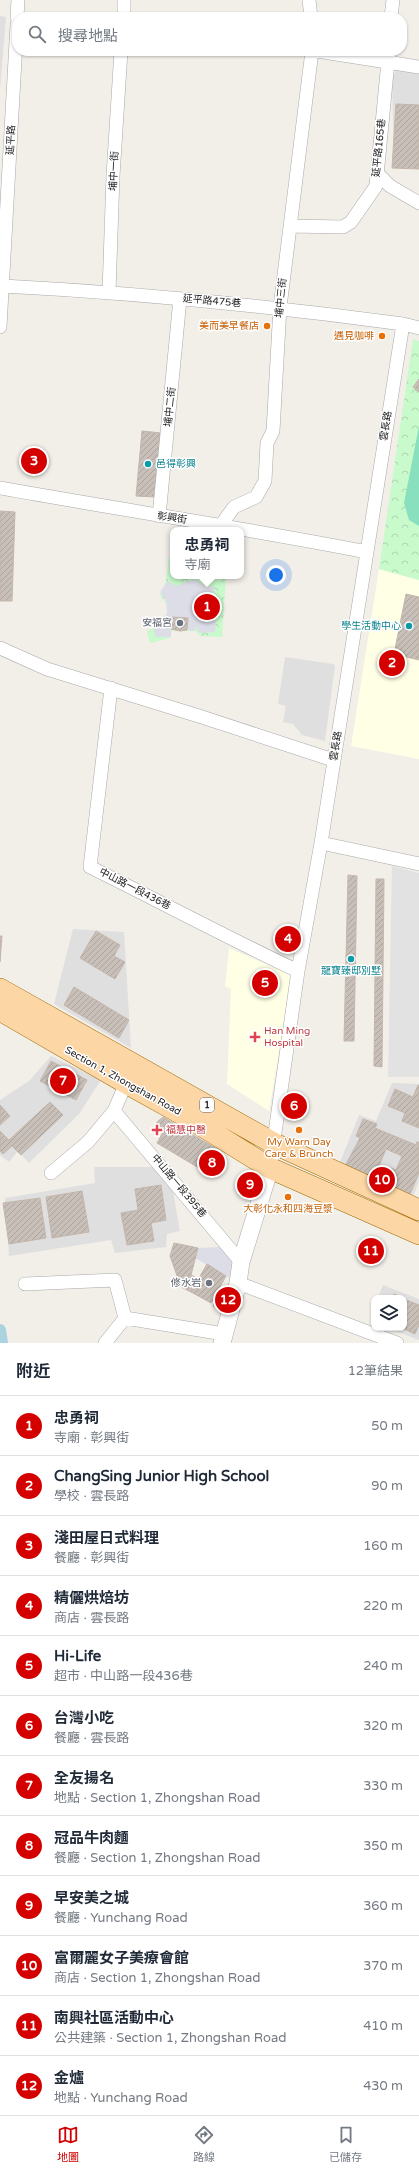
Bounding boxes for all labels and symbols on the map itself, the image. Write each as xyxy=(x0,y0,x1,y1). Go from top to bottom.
street label: 延平路165巷 xyxy=(370,118,388,178)
street label: 延平路 xyxy=(4,125,18,155)
street label: 埔中一街 xyxy=(107,151,121,191)
street label: 埔中三街 xyxy=(273,277,289,319)
street label: 延平路475巷 xyxy=(182,292,242,310)
place label: 美而美早餐店 xyxy=(199,320,259,332)
marker: 美而美早餐店 xyxy=(262,321,272,331)
place label: 遇見咖啡 xyxy=(334,330,374,342)
marker: 遇見咖啡 xyxy=(377,331,387,341)
street label: 埔中二街 xyxy=(162,386,178,428)
street label: 雲長路 xyxy=(378,410,394,442)
pin: 3 xyxy=(21,446,47,476)
place label: 邑得彰興 xyxy=(156,458,196,470)
marker: 邑得彰興 xyxy=(143,459,153,469)
street label: 彰興街 xyxy=(156,510,188,526)
your location xyxy=(266,565,286,585)
pin: 1 xyxy=(194,592,220,622)
place label: 安福宮 xyxy=(142,617,172,629)
marker: 安福宮 xyxy=(175,618,185,628)
place label: 學生活動中心 xyxy=(341,620,401,632)
marker: 學生活動中心 xyxy=(404,621,414,631)
pin: 2 xyxy=(379,648,405,678)
street label: 雲長路 xyxy=(328,730,344,762)
street label: 中山路一段436巷 xyxy=(97,866,173,912)
pin: 4 xyxy=(275,924,301,954)
marker: 龍寶臻邸別墅 xyxy=(346,954,356,964)
place label: 龍寶臻邸別墅 xyxy=(321,965,381,977)
pin: 5 xyxy=(252,968,278,998)
place label: Han Ming Hospital xyxy=(264,1025,310,1049)
marker: Han Ming Hospital xyxy=(249,1031,261,1043)
street label: Section 1, Zhongshan Road xyxy=(63,1044,183,1118)
pin: 7 xyxy=(50,1066,76,1096)
pin: 6 xyxy=(281,1091,307,1121)
road number: 1 xyxy=(200,1098,214,1112)
marker: 福慧中醫 xyxy=(151,1124,163,1136)
place label: 福慧中醫 xyxy=(166,1124,206,1136)
marker: My Warn Day Care & Brunch xyxy=(294,1125,304,1135)
place label: My Warn Day Care & Brunch xyxy=(265,1136,333,1160)
pin: 8 xyxy=(199,1148,225,1178)
street label: 中山路一段395巷 xyxy=(149,1152,209,1220)
pin: 10 xyxy=(369,1165,395,1195)
pin: 9 xyxy=(237,1170,263,1200)
marker: 大彰化永和四海豆漿 xyxy=(283,1192,293,1202)
place label: 大彰化永和四海豆漿 xyxy=(243,1203,333,1215)
pin: 11 xyxy=(358,1236,384,1266)
place label: 修水岩 xyxy=(170,1277,201,1289)
marker: 修水岩 xyxy=(204,1278,214,1288)
pin: 12 xyxy=(215,1285,241,1315)

